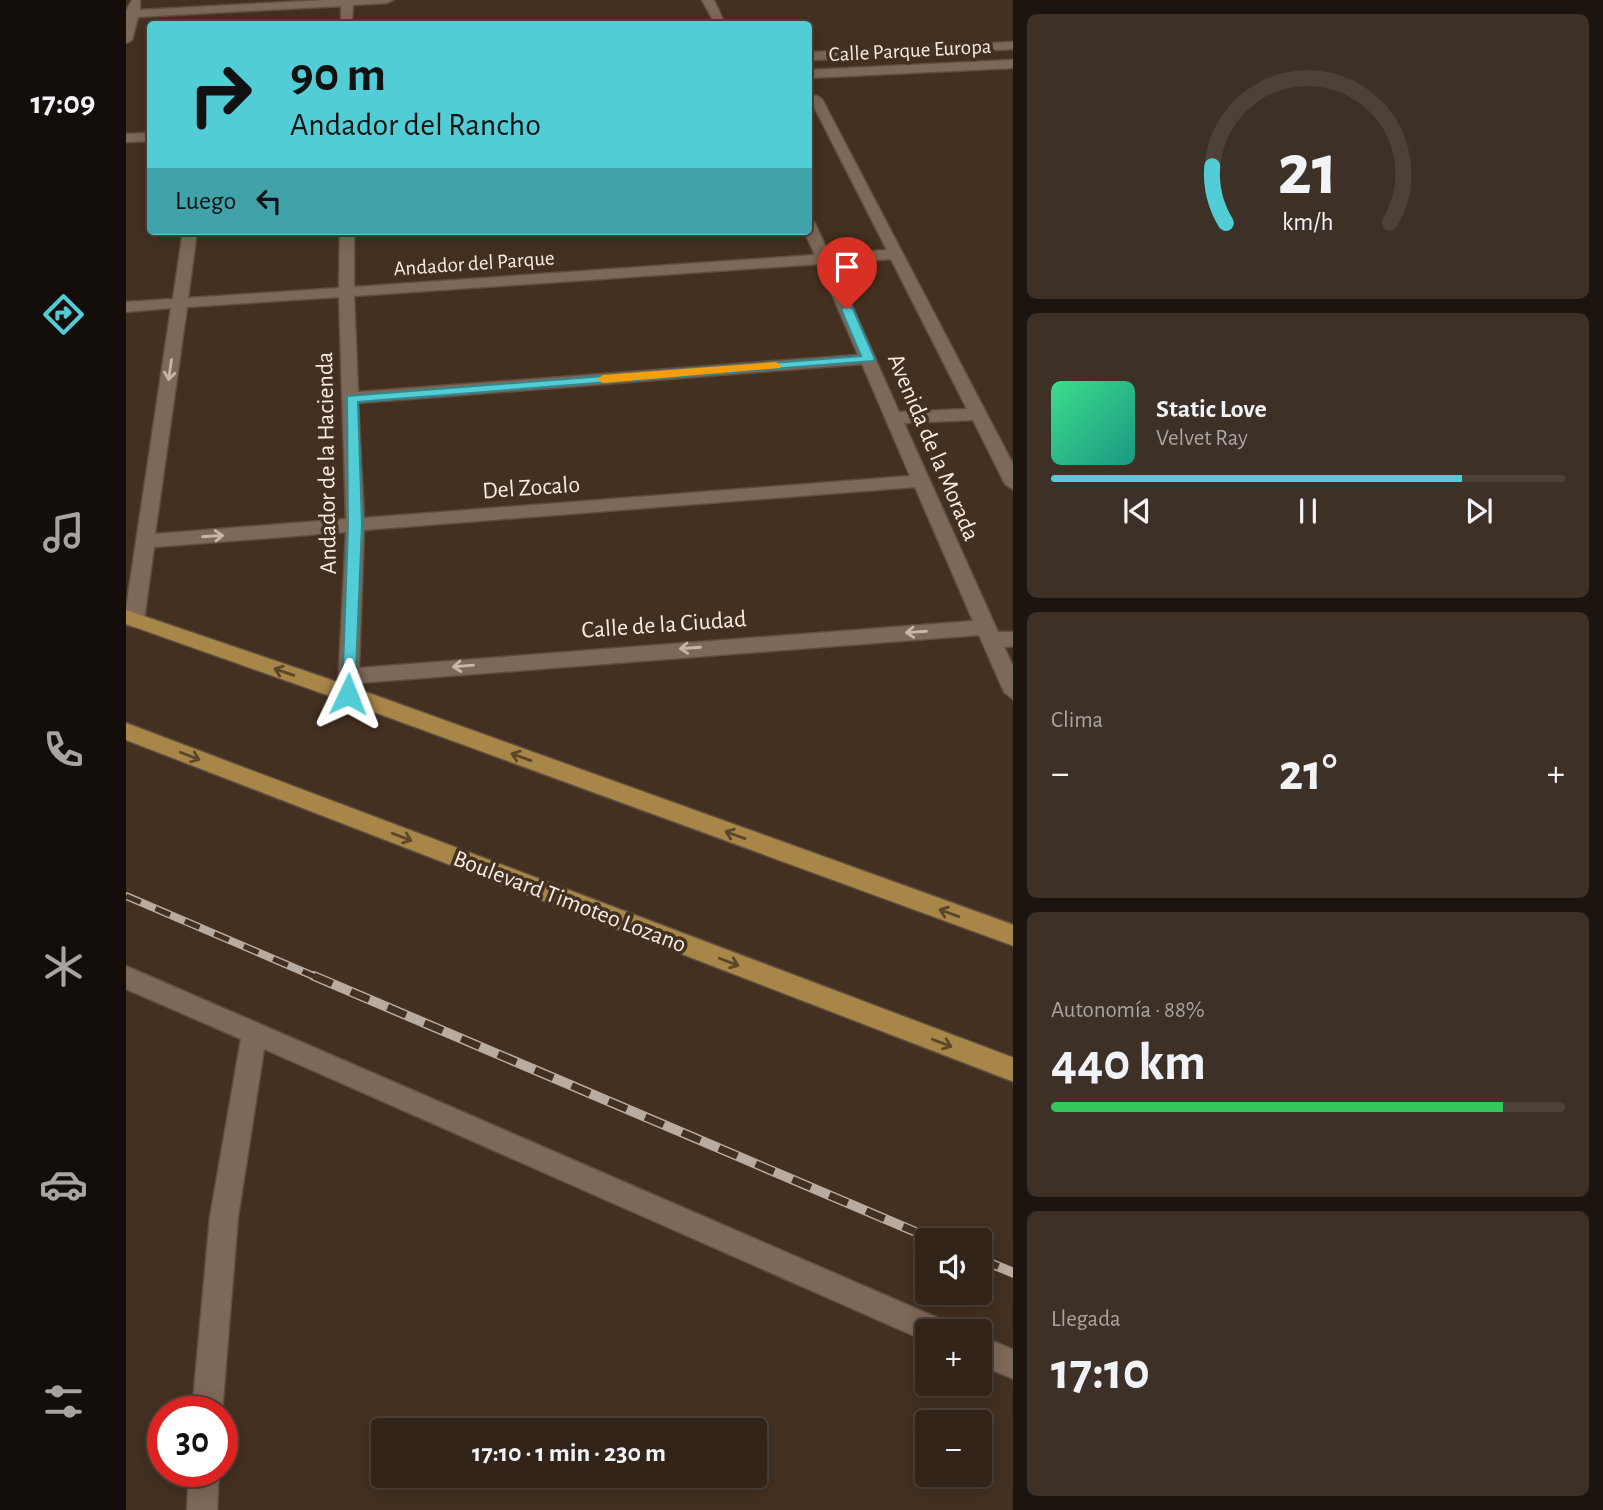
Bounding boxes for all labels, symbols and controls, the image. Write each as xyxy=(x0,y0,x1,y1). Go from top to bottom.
street label: Calle Parque Europa xyxy=(828,36,992,65)
icon: right xyxy=(175,49,266,140)
text: 90 m xyxy=(290,51,386,100)
text: 17:09 xyxy=(31,87,95,119)
text: Andador del Rancho xyxy=(290,109,541,141)
text: 21 xyxy=(1278,135,1338,208)
icon: left xyxy=(250,182,288,220)
text: Luego xyxy=(175,188,236,214)
text: km/h xyxy=(1282,209,1334,234)
pin xyxy=(817,237,877,309)
street label: Andador del Parque xyxy=(393,247,555,280)
icon: arrive xyxy=(828,248,866,286)
icon: directions xyxy=(39,290,88,339)
street label: Avenida de la Morada xyxy=(883,350,983,544)
street label: Andador de la Hacienda xyxy=(313,351,341,575)
one-way arrow xyxy=(163,358,176,381)
text: Static Love xyxy=(1156,396,1267,422)
text: Velvet Ray xyxy=(1156,427,1248,450)
street label: Del Zocalo xyxy=(481,473,581,503)
icon: previous xyxy=(1118,492,1156,530)
icon: pause xyxy=(1289,492,1327,530)
icon: next xyxy=(1460,492,1498,530)
icon: music xyxy=(39,508,88,557)
one-way arrow xyxy=(201,529,224,542)
street label: Calle de la Ciudad xyxy=(581,607,747,643)
one-way arrow xyxy=(905,625,928,638)
one-way arrow xyxy=(679,642,701,655)
position arrow xyxy=(311,657,385,731)
one-way arrow xyxy=(452,660,475,673)
one-way arrow xyxy=(274,665,296,677)
text: Clima xyxy=(1051,709,1103,732)
icon: phone xyxy=(39,725,88,774)
text: 21° xyxy=(1279,747,1337,799)
one-way arrow xyxy=(178,750,200,763)
one-way arrow xyxy=(511,750,533,762)
text: − xyxy=(1051,755,1069,793)
text: + xyxy=(1547,755,1565,793)
one-way arrow xyxy=(725,828,747,840)
one-way arrow xyxy=(391,831,413,844)
street label: Boulevard Timoteo Lozano xyxy=(450,846,689,957)
one-way arrow xyxy=(939,905,961,918)
icon: climate xyxy=(39,942,88,991)
one-way arrow xyxy=(718,956,740,969)
text: Autonomía · 88% xyxy=(1051,999,1205,1022)
one-way arrow xyxy=(930,1037,952,1050)
text: 440 km xyxy=(1051,1037,1206,1089)
icon: car xyxy=(39,1160,88,1209)
map controls xyxy=(915,1228,992,1487)
button: sound xyxy=(915,1228,992,1305)
text: Llegada xyxy=(1051,1308,1121,1331)
button: + xyxy=(915,1319,992,1396)
text: 17:10 xyxy=(1051,1346,1150,1398)
icon: filters xyxy=(39,1377,88,1426)
speed limit sign: 30 xyxy=(147,1396,238,1487)
button: − xyxy=(915,1410,992,1487)
text: 17:10 · 1 min · 230 m xyxy=(472,1440,666,1466)

